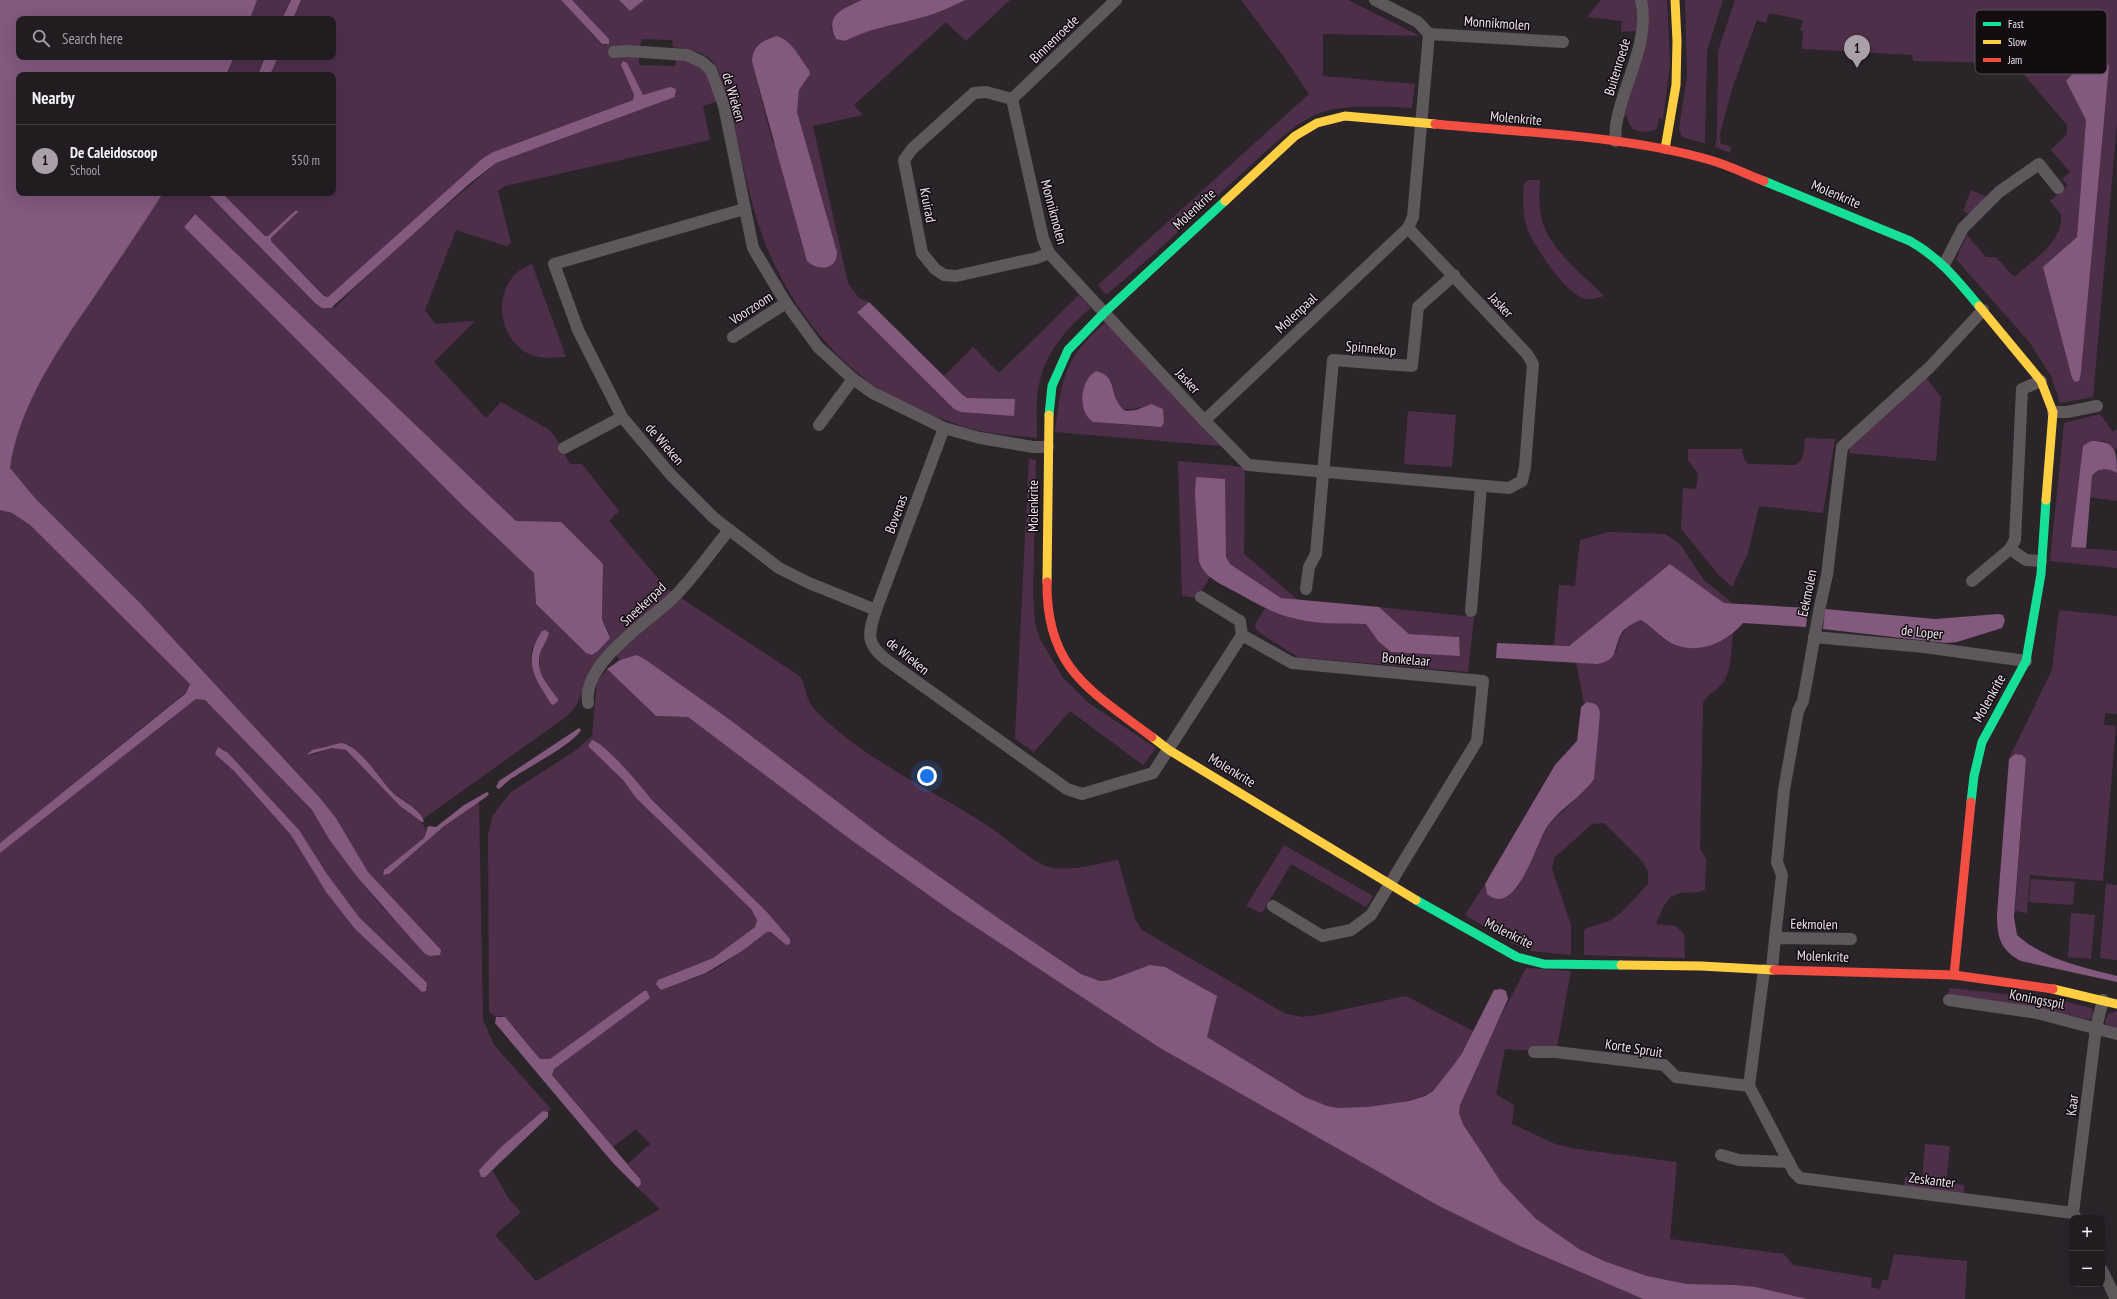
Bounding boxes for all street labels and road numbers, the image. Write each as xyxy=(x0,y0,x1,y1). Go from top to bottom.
street label: Binnenroede xyxy=(1026,11,1082,67)
street label: Monnikmolen xyxy=(1463,12,1531,34)
street label: Buitenroede xyxy=(1600,36,1634,98)
street label: de Wieken xyxy=(718,70,750,124)
street label: Molenkrite xyxy=(1489,107,1543,129)
street label: Molenkrite xyxy=(1809,176,1864,213)
street label: Monnikmolen xyxy=(1037,178,1071,246)
street label: Molenkrite xyxy=(1169,185,1219,233)
street label: Kruirad xyxy=(916,186,940,224)
street label: Voorzoom xyxy=(725,287,776,329)
street label: Jasker xyxy=(1484,288,1517,322)
street label: Molenpaal xyxy=(1271,289,1321,337)
street label: Spinnekop xyxy=(1345,337,1397,359)
street label: Jasker xyxy=(1171,364,1204,398)
street label: de Wieken xyxy=(642,419,688,469)
street label: Molenkrite xyxy=(1024,480,1042,532)
street label: Bovenas xyxy=(881,492,911,536)
street label: Eekmolen xyxy=(1793,568,1821,618)
street label: Sneekerpad xyxy=(616,578,670,630)
street label: de Loper xyxy=(1900,621,1944,643)
street label: de Wieken xyxy=(883,633,933,679)
street label: Bonkelaar xyxy=(1381,648,1431,670)
street label: Molenkrite xyxy=(1969,671,2010,725)
street label: Molenkrite xyxy=(1205,749,1259,791)
street label: Molenkrite xyxy=(1482,914,1537,953)
street label: Eekmolen xyxy=(1790,915,1838,933)
street label: Molenkrite xyxy=(1797,946,1850,966)
street label: Koningsspil xyxy=(2008,985,2067,1013)
street label: Korte Spruit xyxy=(1604,1035,1664,1061)
street label: Kaar xyxy=(2062,1093,2082,1117)
street label: Zeskanter xyxy=(1908,1168,1956,1192)

